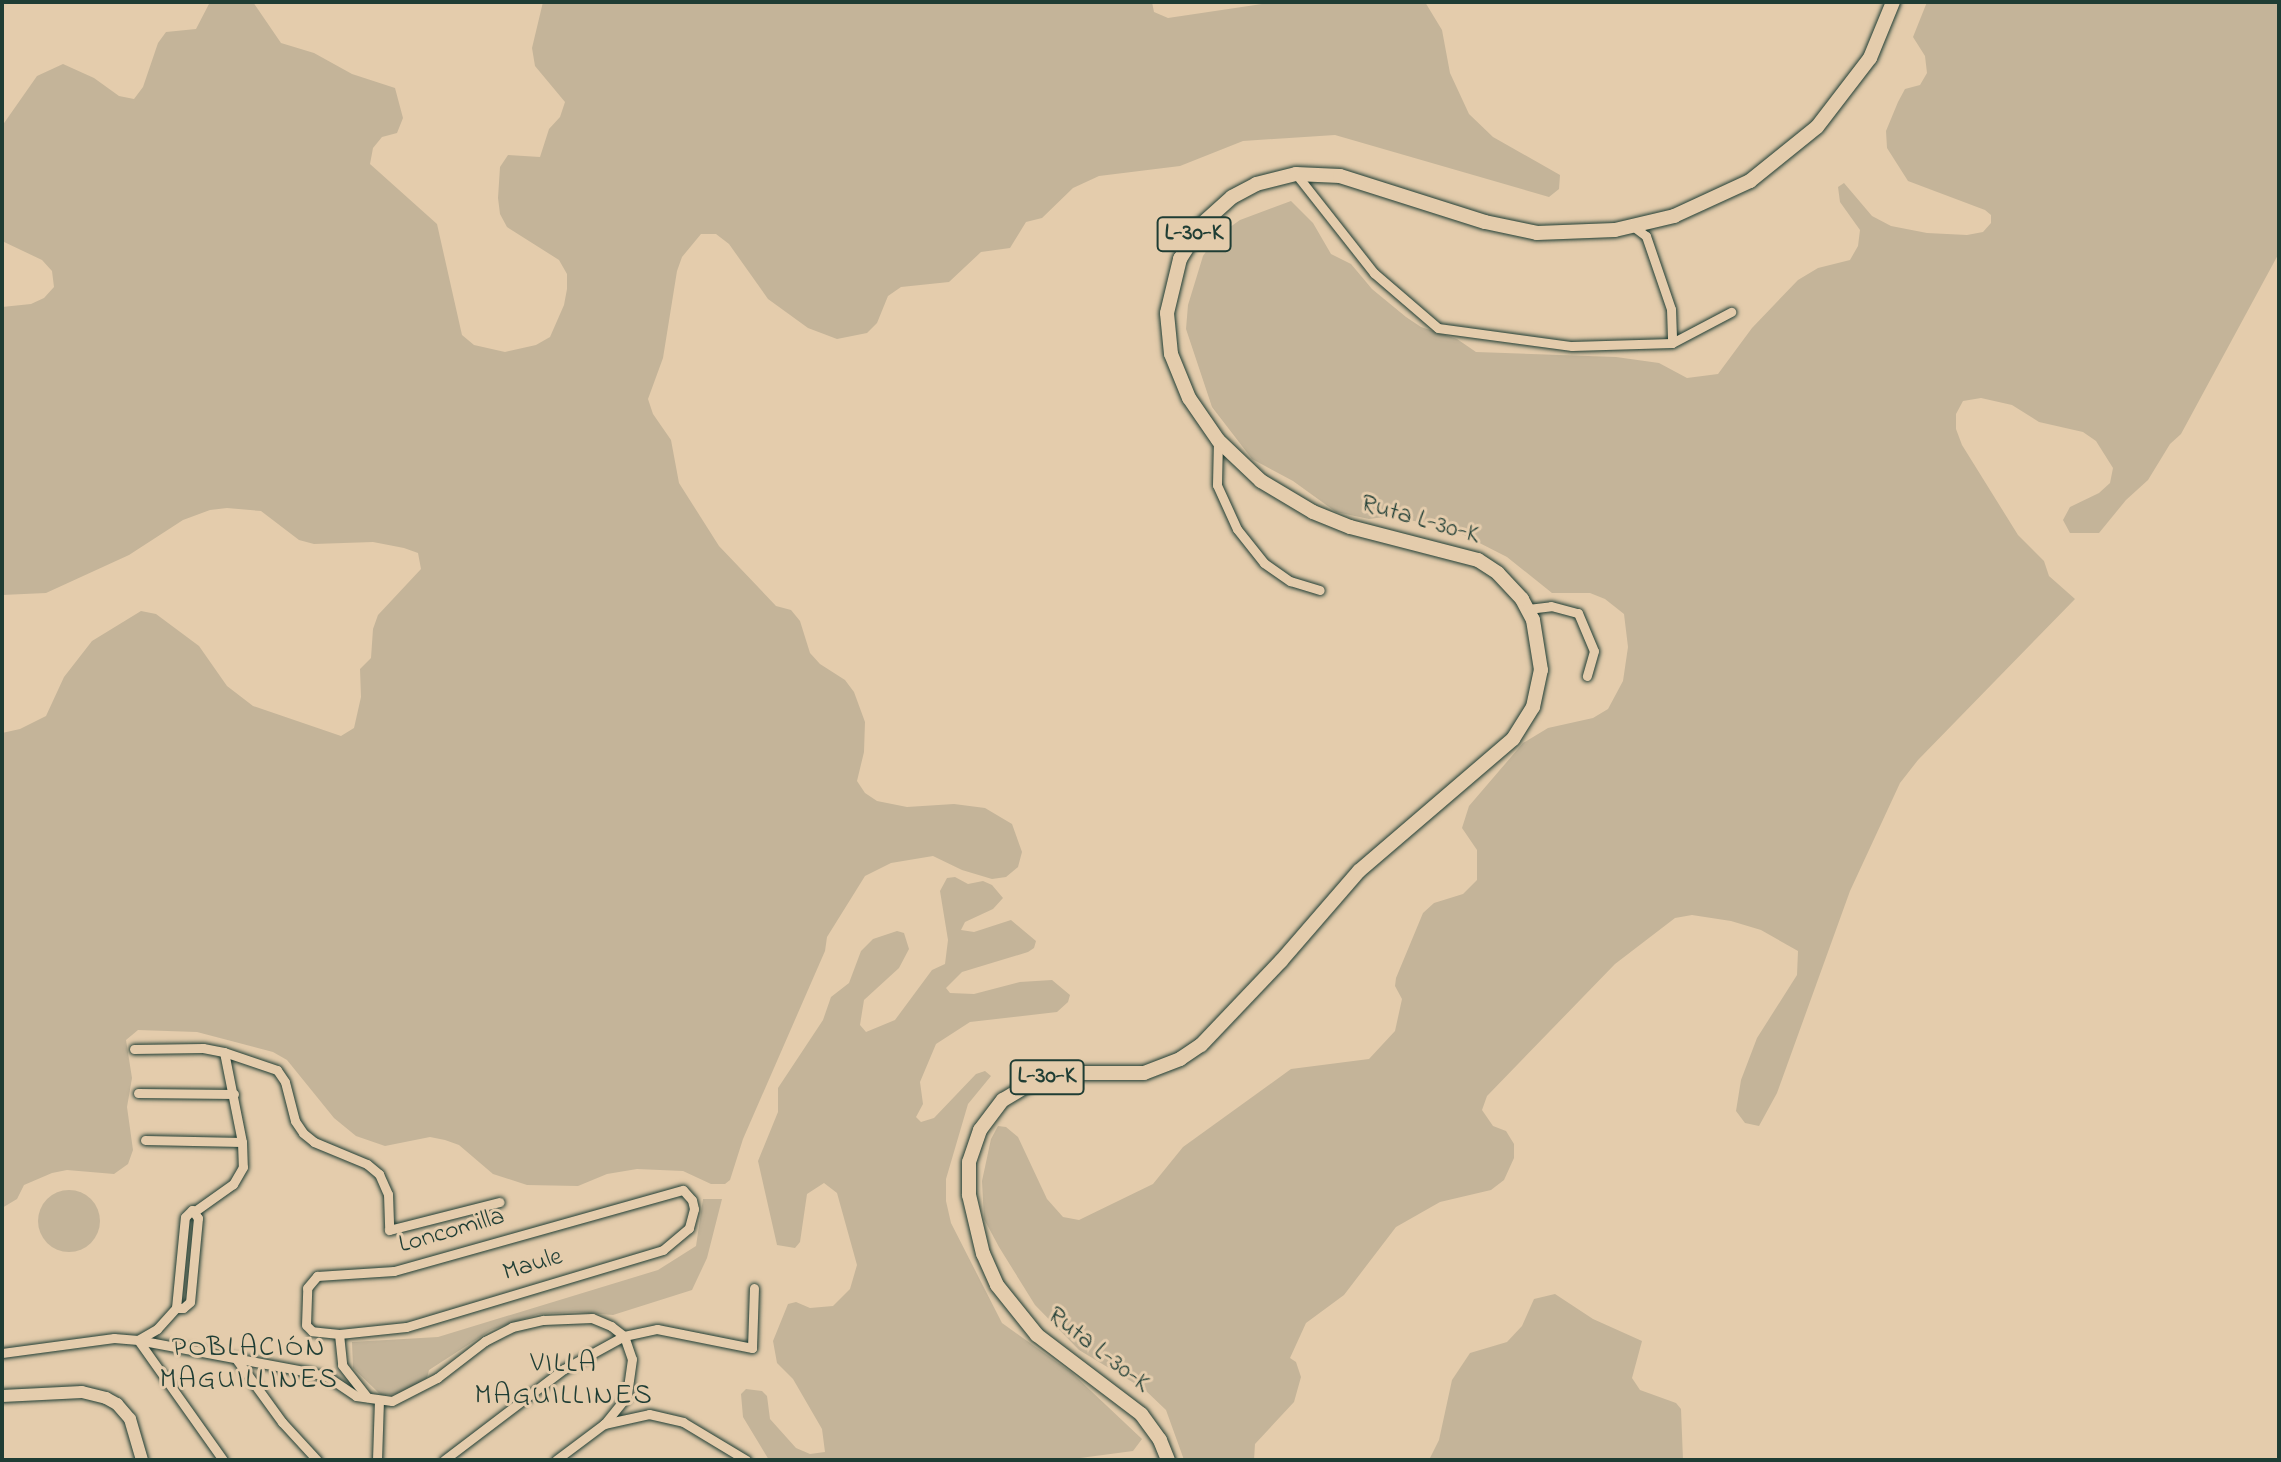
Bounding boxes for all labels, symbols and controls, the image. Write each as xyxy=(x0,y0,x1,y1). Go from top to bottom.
road number: L-30-K xyxy=(1156,214,1232,254)
street label: Ruta L-30-K xyxy=(1357,489,1483,553)
road number: L-30-K xyxy=(1009,1057,1085,1097)
street label: Loncomilla xyxy=(395,1202,509,1262)
street label: Maule xyxy=(499,1242,567,1290)
street label: Ruta L-30-K xyxy=(1040,1301,1156,1401)
district label: POBLACIÓN MAGUILLINES xyxy=(159,1332,339,1398)
district label: VILLA MAGUILLINES xyxy=(474,1348,654,1414)

